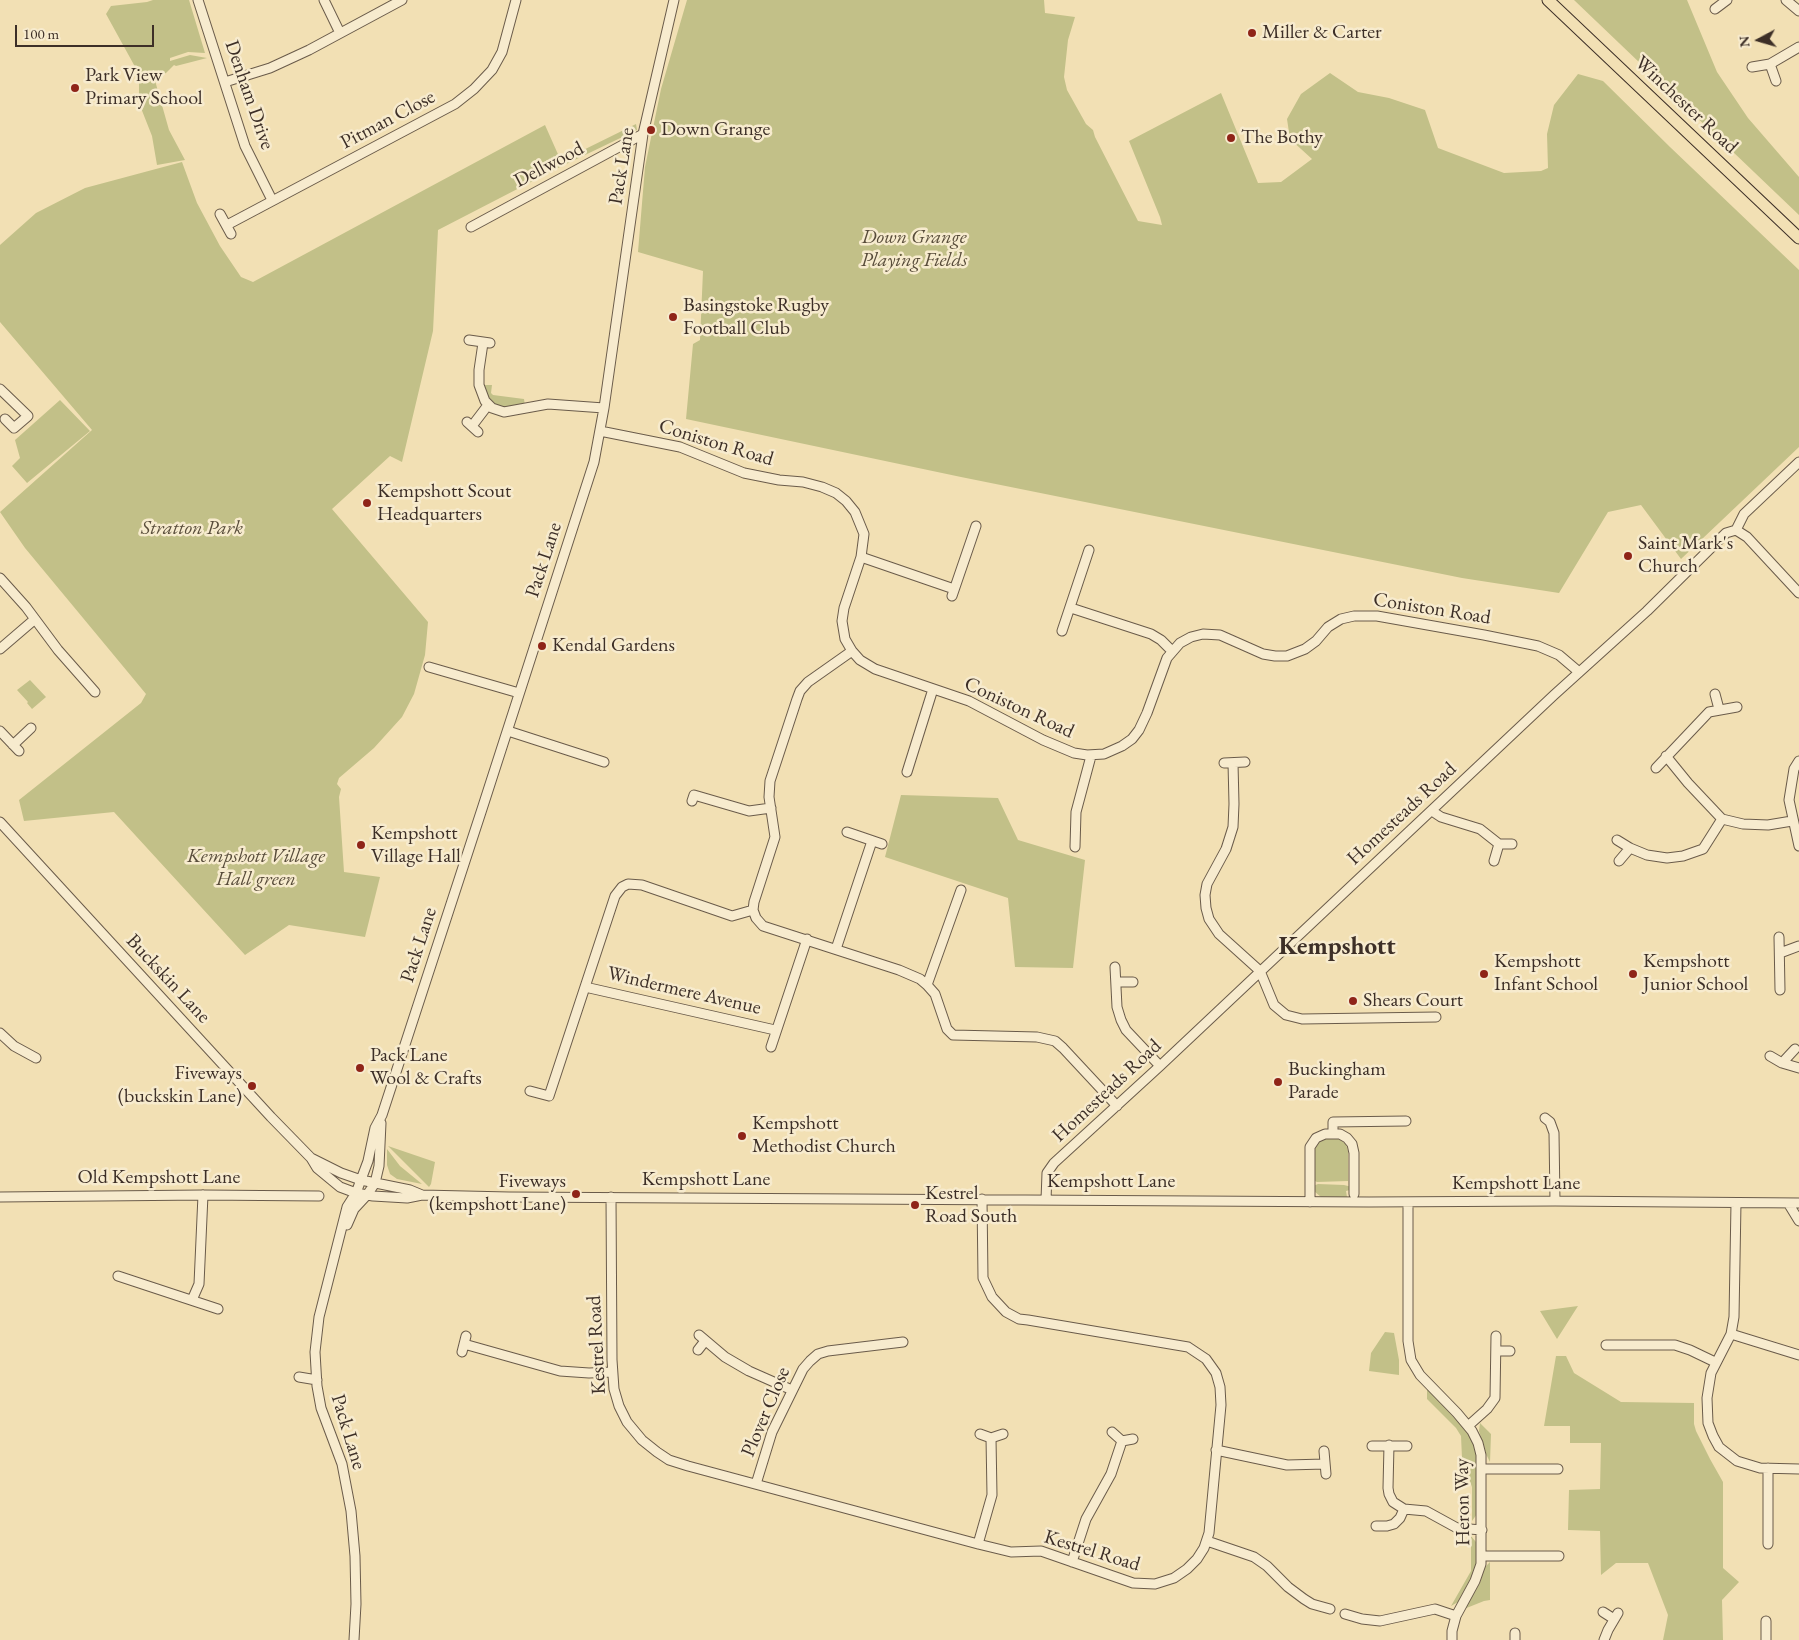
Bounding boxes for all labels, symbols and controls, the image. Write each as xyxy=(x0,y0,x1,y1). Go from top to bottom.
scale bar xyxy=(18,15,156,47)
north arrow xyxy=(1734,15,1784,65)
place label: Miller & Carter xyxy=(1262,21,1382,45)
text: 100 m xyxy=(23,24,59,43)
marker: Miller & Carter xyxy=(1246,27,1258,39)
text: N xyxy=(1735,35,1754,48)
street label: Denham Drive xyxy=(219,37,279,153)
street label: Winchester Road xyxy=(1629,51,1743,159)
place label: Park View Primary School xyxy=(85,64,203,111)
marker: Park View Primary School xyxy=(69,82,81,94)
street label: Pitman Close xyxy=(337,85,439,155)
place label: Down Grange xyxy=(661,118,770,142)
marker: Down Grange xyxy=(645,124,657,136)
street label: Pack Lane xyxy=(604,126,640,206)
place label: The Bothy xyxy=(1241,126,1323,150)
marker: The Bothy xyxy=(1225,132,1237,144)
street label: Dellwood xyxy=(510,137,588,193)
park label: Down Grange Playing Fields xyxy=(861,226,967,273)
place label: Basingstoke Rugby Football Club xyxy=(683,294,829,341)
marker: Basingstoke Rugby Football Club xyxy=(667,311,679,323)
street label: Coniston Road xyxy=(656,414,776,472)
place label: Kempshott Scout Headquarters xyxy=(377,480,511,527)
marker: Kempshott Scout Headquarters xyxy=(361,497,373,509)
park label: Stratton Park xyxy=(141,517,243,541)
street label: Pack Lane xyxy=(521,519,567,601)
place label: Saint Mark's Church xyxy=(1638,532,1733,579)
marker: Saint Mark's Church xyxy=(1622,550,1634,562)
street label: Coniston Road xyxy=(1372,588,1492,630)
place label: Kendal Gardens xyxy=(552,634,675,658)
marker: Kendal Gardens xyxy=(536,640,548,652)
street label: Coniston Road xyxy=(960,672,1078,744)
street label: Homesteads Road xyxy=(1342,757,1462,871)
place label: Kempshott Village Hall xyxy=(371,822,461,869)
marker: Kempshott Village Hall xyxy=(355,839,367,851)
park label: Kempshott Village Hall green xyxy=(187,845,325,892)
street label: Pack Lane xyxy=(396,904,442,986)
street label: Buckskin Lane xyxy=(121,929,215,1029)
district label: Kempshott xyxy=(1278,932,1396,962)
place label: Kempshott Infant School xyxy=(1494,950,1598,997)
place label: Kempshott Junior School xyxy=(1643,950,1748,997)
street label: Windermere Avenue xyxy=(605,962,763,1020)
marker: Kempshott Infant School xyxy=(1478,968,1490,980)
marker: Kempshott Junior School xyxy=(1627,968,1639,980)
place label: Shears Court xyxy=(1363,989,1463,1013)
marker: Shears Court xyxy=(1347,995,1359,1007)
street label: Homesteads Road xyxy=(1047,1034,1167,1148)
place label: Pack Lane Wool & Crafts xyxy=(370,1044,482,1091)
place label: Buckingham Parade xyxy=(1288,1058,1386,1105)
place label: Fiveways (buckskin Lane) xyxy=(118,1062,242,1109)
marker: Pack Lane Wool & Crafts xyxy=(354,1062,366,1074)
marker: Buckingham Parade xyxy=(1272,1076,1284,1088)
marker: Fiveways (buckskin Lane) xyxy=(246,1080,258,1092)
place label: Kempshott Methodist Church xyxy=(752,1112,896,1159)
marker: Kempshott Methodist Church xyxy=(736,1130,748,1142)
street label: Old Kempshott Lane xyxy=(78,1166,240,1190)
street label: Kempshott Lane xyxy=(642,1168,770,1192)
place label: Fiveways (kempshott Lane) xyxy=(429,1170,566,1217)
street label: Kempshott Lane xyxy=(1047,1170,1175,1194)
street label: Kempshott Lane xyxy=(1452,1172,1580,1196)
place label: Kestrel Road South xyxy=(925,1182,1017,1229)
marker: Fiveways (kempshott Lane) xyxy=(570,1188,582,1200)
marker: Kestrel Road South xyxy=(909,1199,921,1211)
street label: Kestrel Road xyxy=(582,1295,612,1395)
street label: Plover Close xyxy=(736,1363,796,1461)
street label: Pack Lane xyxy=(325,1391,371,1473)
street label: Heron Way xyxy=(1450,1458,1476,1546)
street label: Kestrel Road xyxy=(1041,1525,1143,1577)

